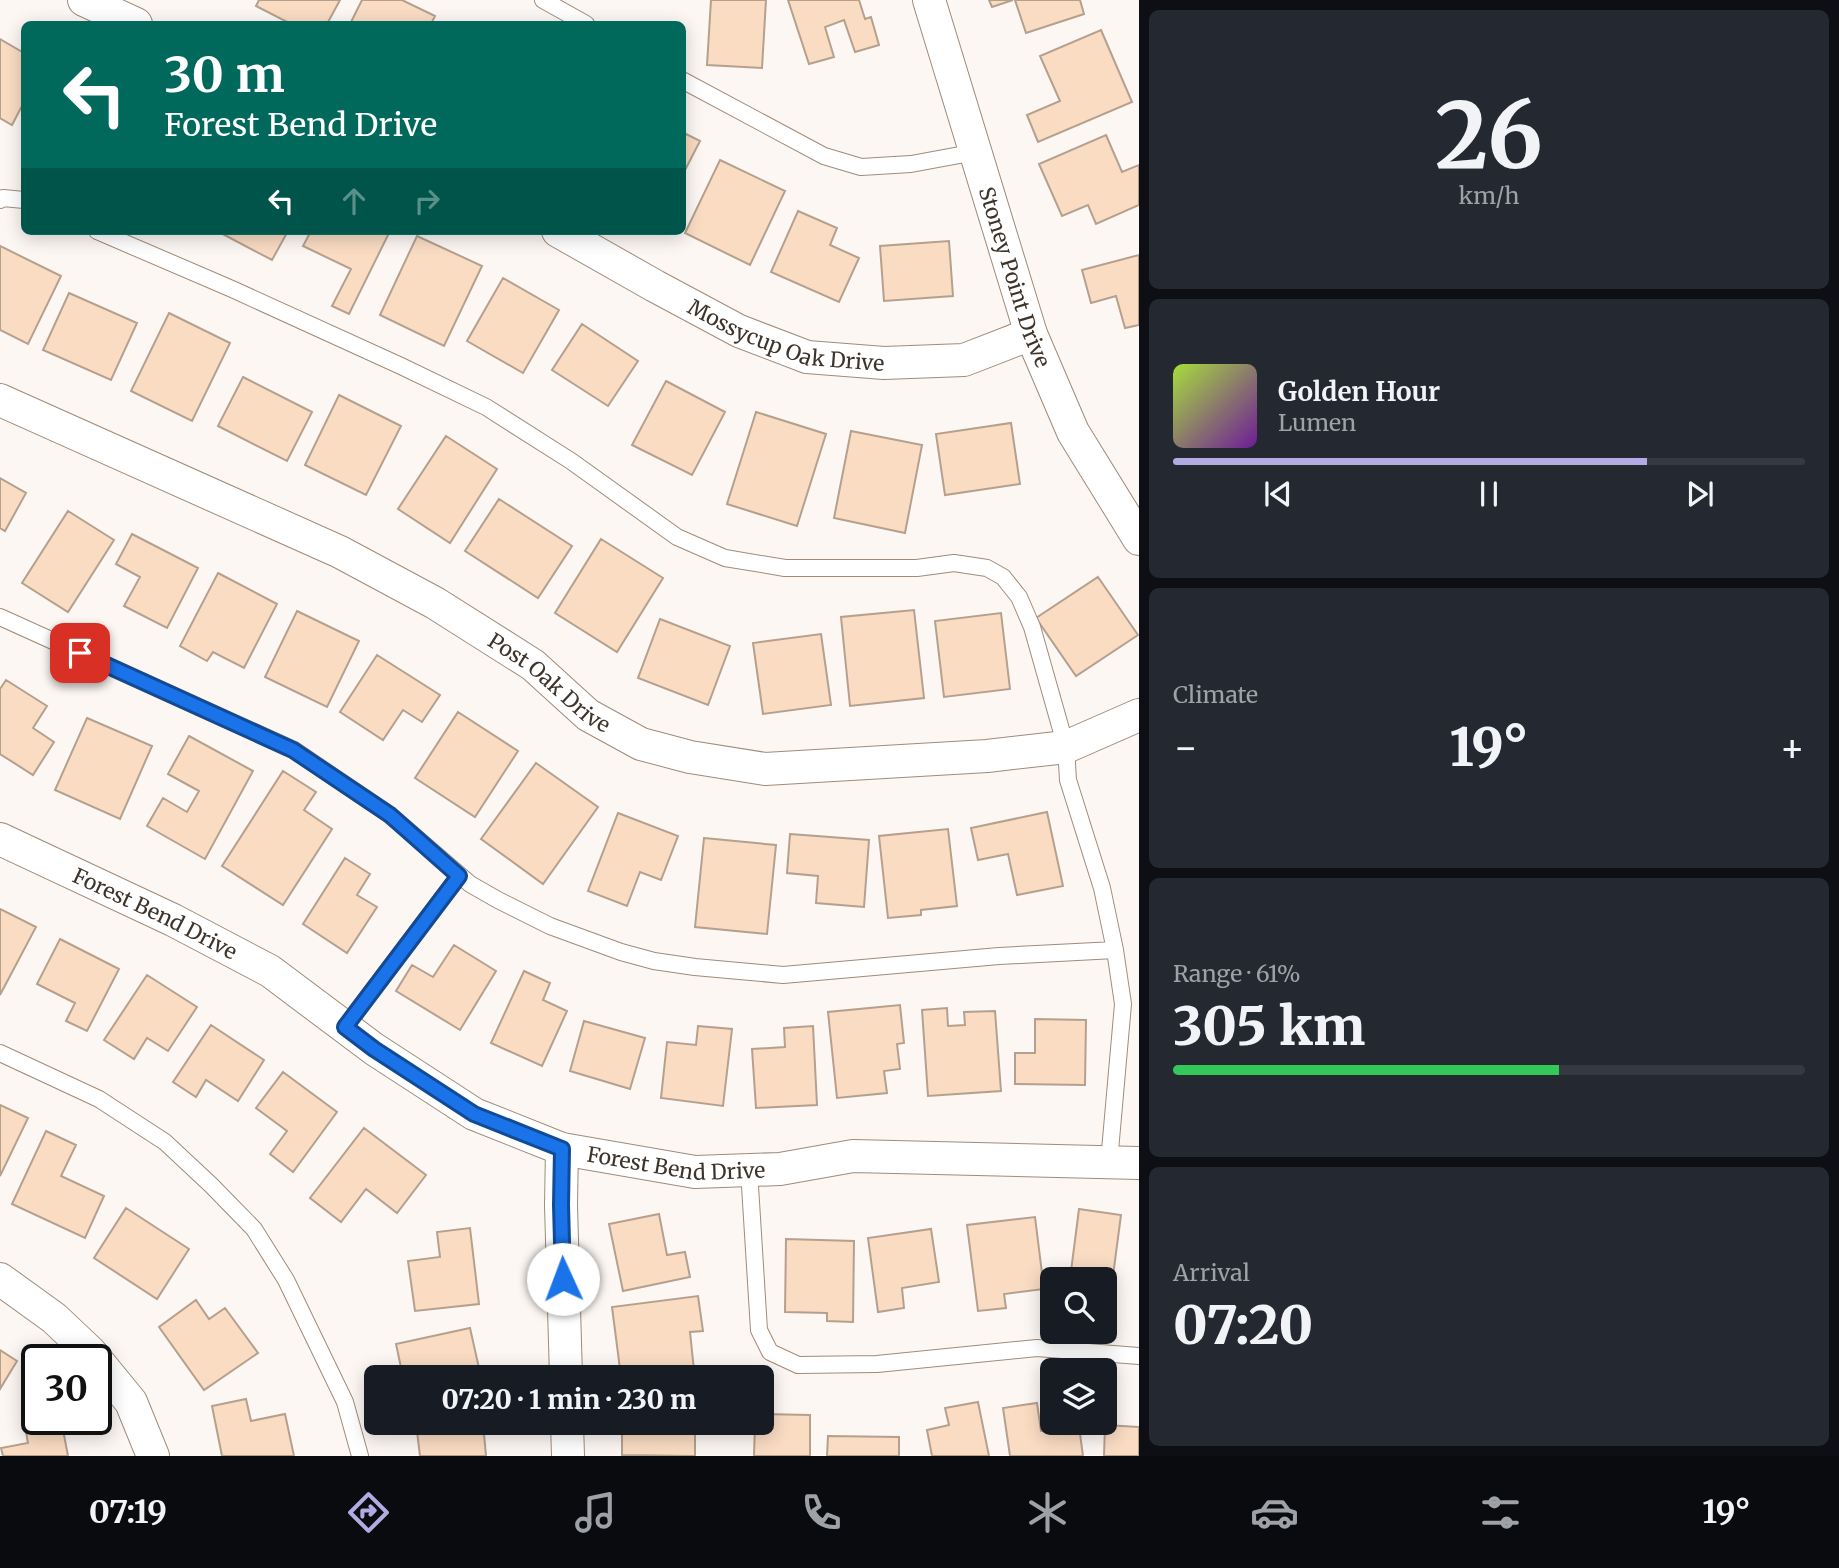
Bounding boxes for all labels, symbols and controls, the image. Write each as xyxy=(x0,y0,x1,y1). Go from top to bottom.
text: 30 m xyxy=(164,44,285,105)
icon: left xyxy=(49,49,140,140)
text: 26 xyxy=(1435,78,1543,193)
text: Forest Bend Drive xyxy=(164,105,437,145)
text: km/h xyxy=(1459,181,1519,210)
icon: left xyxy=(262,182,300,220)
icon: ahead xyxy=(335,182,373,220)
icon: right xyxy=(408,182,446,220)
street label: Stoney Point Drive xyxy=(973,184,1057,371)
street label: Mossycup Oak Drive xyxy=(683,293,885,376)
text: Golden Hour xyxy=(1278,375,1440,408)
text: Lumen xyxy=(1278,408,1356,437)
icon: previous xyxy=(1259,475,1297,513)
icon: pause xyxy=(1470,475,1508,513)
icon: next xyxy=(1681,475,1719,513)
pin xyxy=(50,623,110,683)
street label: Post Oak Drive xyxy=(483,627,615,738)
icon: arrive xyxy=(61,634,99,672)
text: Climate xyxy=(1173,680,1258,709)
text: 19° xyxy=(1450,715,1528,780)
text: − xyxy=(1173,724,1198,771)
text: + xyxy=(1780,724,1805,771)
street label: Forest Bend Drive xyxy=(69,862,242,965)
text: Range · 61% xyxy=(1173,959,1301,988)
text: 305 km xyxy=(1173,994,1365,1059)
street label: Forest Bend Drive xyxy=(585,1140,766,1186)
position arrow xyxy=(526,1242,600,1316)
text: Arrival xyxy=(1173,1258,1250,1287)
map controls xyxy=(1040,1267,1117,1435)
button: search xyxy=(1040,1267,1117,1344)
text: 07:20 xyxy=(1173,1293,1313,1358)
speed limit sign: 30 xyxy=(21,1344,112,1435)
button: layers xyxy=(1040,1358,1117,1435)
text: 07:20 · 1 min · 230 m xyxy=(442,1383,696,1416)
icon: directions xyxy=(344,1488,393,1537)
icon: music xyxy=(571,1488,620,1537)
icon: phone xyxy=(797,1488,846,1537)
icon: climate xyxy=(1023,1488,1072,1537)
icon: car xyxy=(1250,1488,1299,1537)
icon: filters xyxy=(1476,1488,1525,1537)
text: 07:19 xyxy=(89,1492,167,1532)
text: 19° xyxy=(1702,1492,1750,1532)

